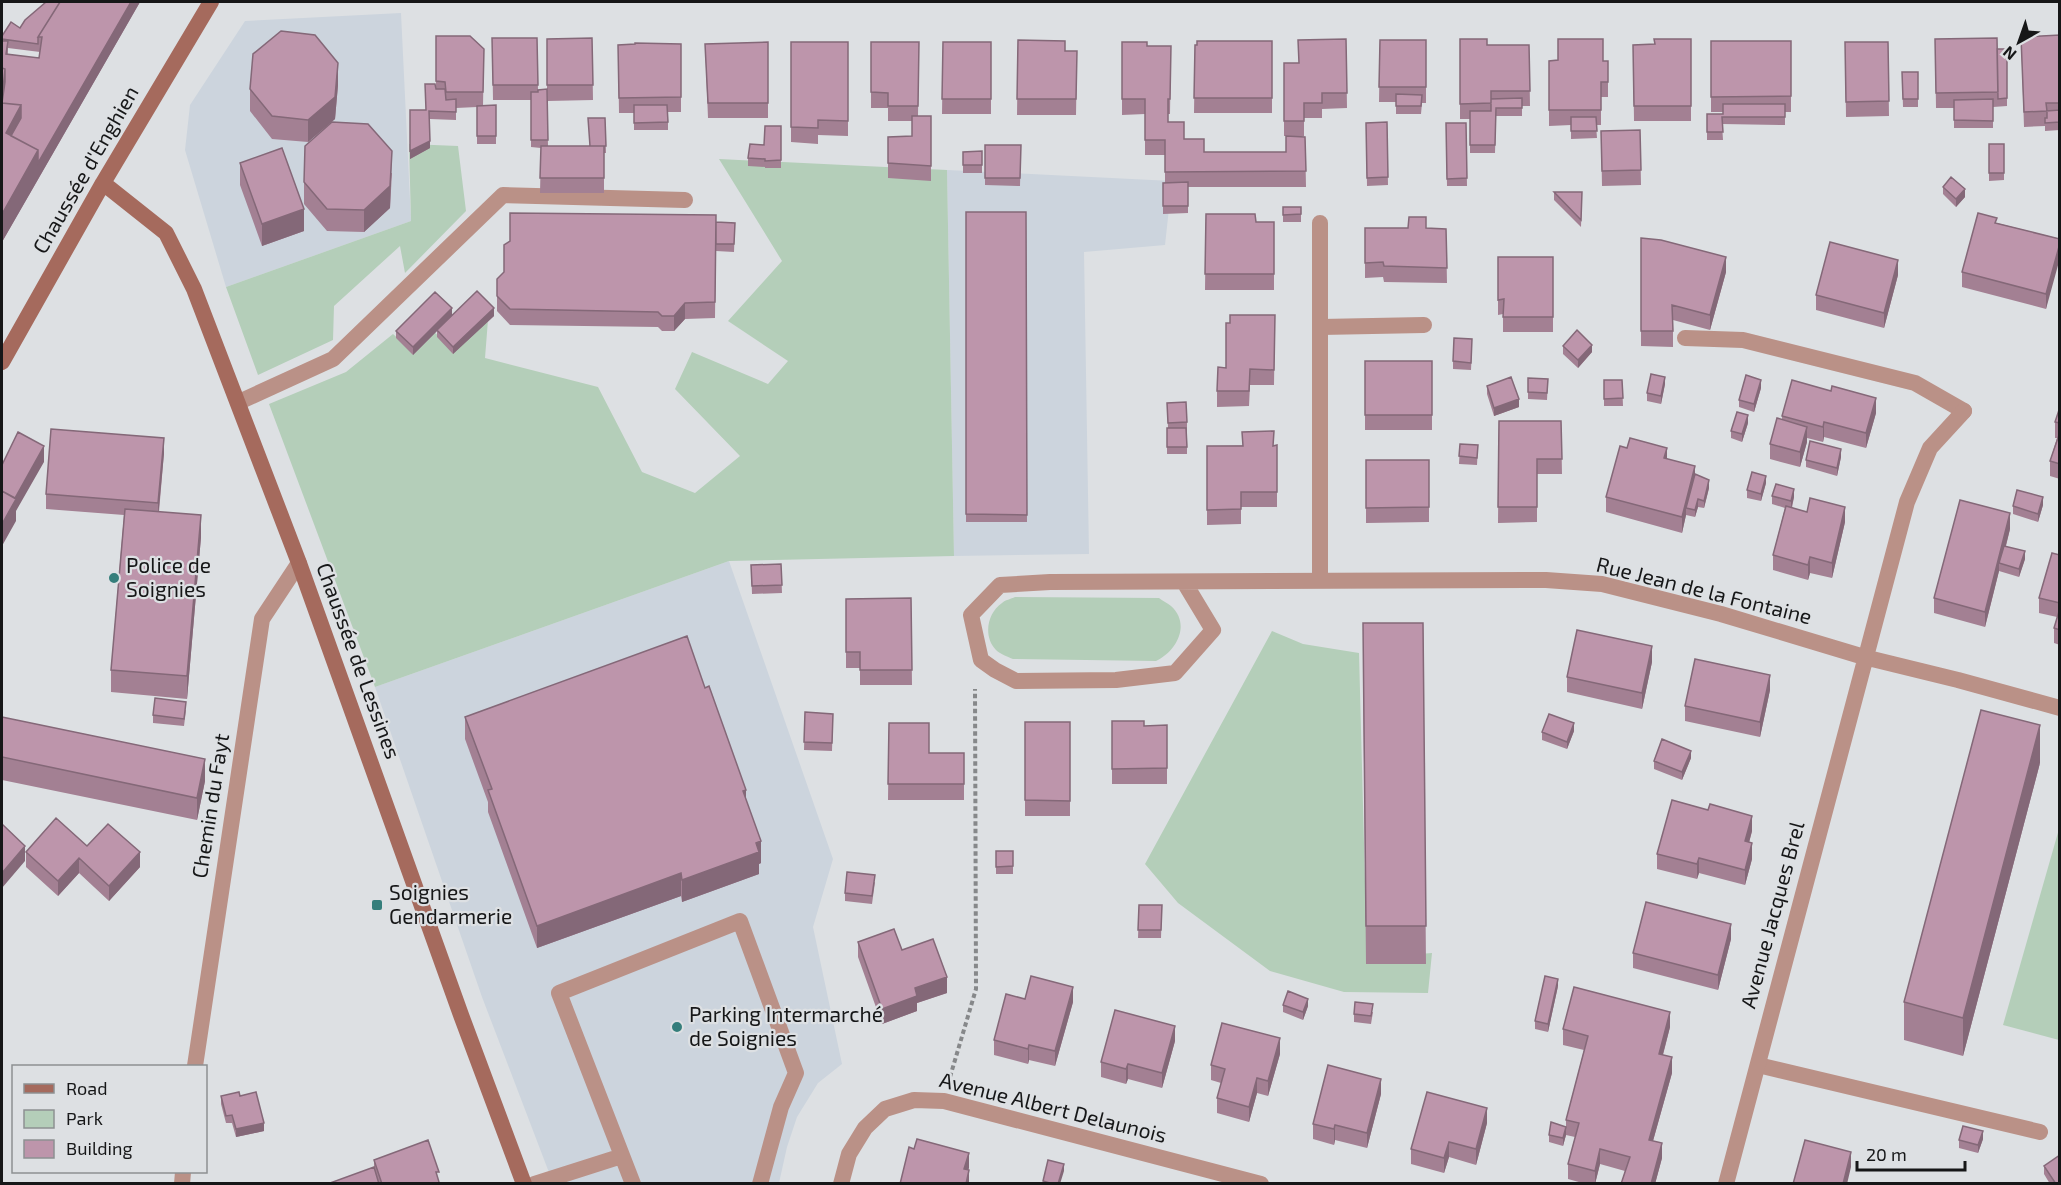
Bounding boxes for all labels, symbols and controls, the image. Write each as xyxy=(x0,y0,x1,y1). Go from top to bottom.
north arrow xyxy=(1989,12,2049,72)
text: N xyxy=(1999,43,2020,65)
street label: Chaussée d'Enghien xyxy=(27,81,143,257)
street label: Rue Jean de la Fontaine xyxy=(1594,551,1815,628)
place label: Police de Soignies xyxy=(126,552,211,601)
street label: Chaussée de Lessines xyxy=(312,559,407,762)
marker: Police de Soignies xyxy=(107,571,121,585)
street label: Chemin du Fayt xyxy=(186,732,233,880)
street label: Avenue Jacques Brel xyxy=(1735,818,1809,1011)
place label: Soignies Gendarmerie xyxy=(389,879,512,928)
marker: Soignies Gendarmerie xyxy=(370,898,384,912)
place label: Parking Intermarché de Soignies xyxy=(689,1001,883,1050)
marker: Parking Intermarché de Soignies xyxy=(670,1020,684,1034)
legend xyxy=(12,1065,207,1173)
street label: Avenue Albert Delaunois xyxy=(937,1066,1170,1147)
text: Road xyxy=(66,1077,107,1099)
text: Park xyxy=(66,1107,103,1129)
scale bar xyxy=(1857,1134,1965,1172)
text: Building xyxy=(66,1137,133,1159)
text: 20 m xyxy=(1866,1143,1907,1165)

